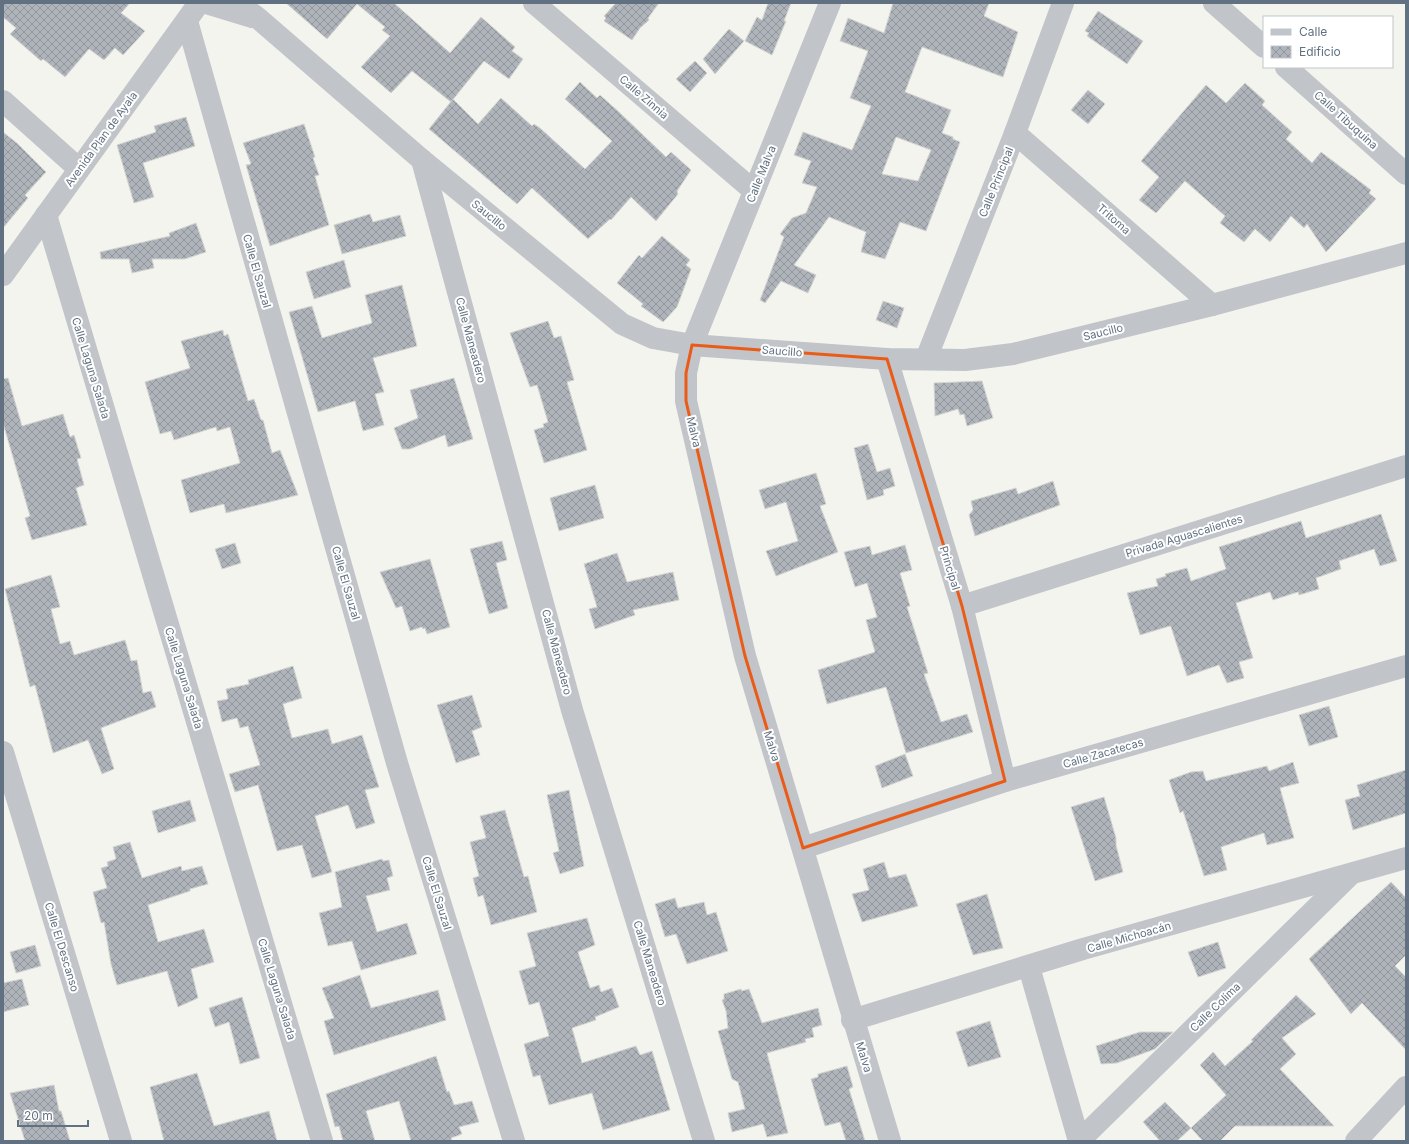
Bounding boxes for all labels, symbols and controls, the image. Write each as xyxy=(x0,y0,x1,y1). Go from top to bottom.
legend xyxy=(1263,16,1393,68)
text: Calle xyxy=(1299,24,1327,39)
text: Edificio xyxy=(1299,44,1341,59)
street label: Calle Zinnia xyxy=(617,72,671,122)
street label: Calle Tibuquina xyxy=(1311,88,1381,152)
street label: Avenida Plan de Ayala xyxy=(62,89,140,189)
street label: Calle Malva xyxy=(743,143,779,205)
street label: Calle Principal xyxy=(976,145,1016,219)
street label: Saucillo xyxy=(469,197,509,233)
street label: Tritoma xyxy=(1095,201,1133,237)
street label: Calle El Sauzal xyxy=(240,233,274,309)
street label: Calle Maneadero xyxy=(453,296,489,385)
street label: Calle Laguna Salada xyxy=(69,316,113,420)
street label: Saucillo xyxy=(1082,320,1125,344)
street label: Saucillo xyxy=(761,343,803,359)
street label: Malva xyxy=(684,415,704,449)
street label: Privada Aguascalientes xyxy=(1124,511,1244,560)
street label: Principal xyxy=(937,544,963,592)
street label: Calle El Sauzal xyxy=(329,545,363,621)
street label: Calle Maneadero xyxy=(539,608,575,697)
street label: Calle Laguna Salada xyxy=(162,626,206,730)
street label: Malva xyxy=(761,729,783,763)
street label: Calle Zacatecas xyxy=(1061,735,1145,771)
street label: Calle El Sauzal xyxy=(419,855,455,931)
street label: Calle El Descanso xyxy=(42,900,82,994)
street label: Calle Michoacán xyxy=(1086,918,1172,956)
street label: Calle Maneadero xyxy=(630,919,670,1008)
street label: Calle Laguna Salada xyxy=(255,937,299,1041)
street label: Calle Colima xyxy=(1187,979,1243,1035)
street label: Malva xyxy=(853,1040,875,1074)
scale bar xyxy=(18,1102,88,1128)
text: 20 m xyxy=(24,1108,53,1123)

